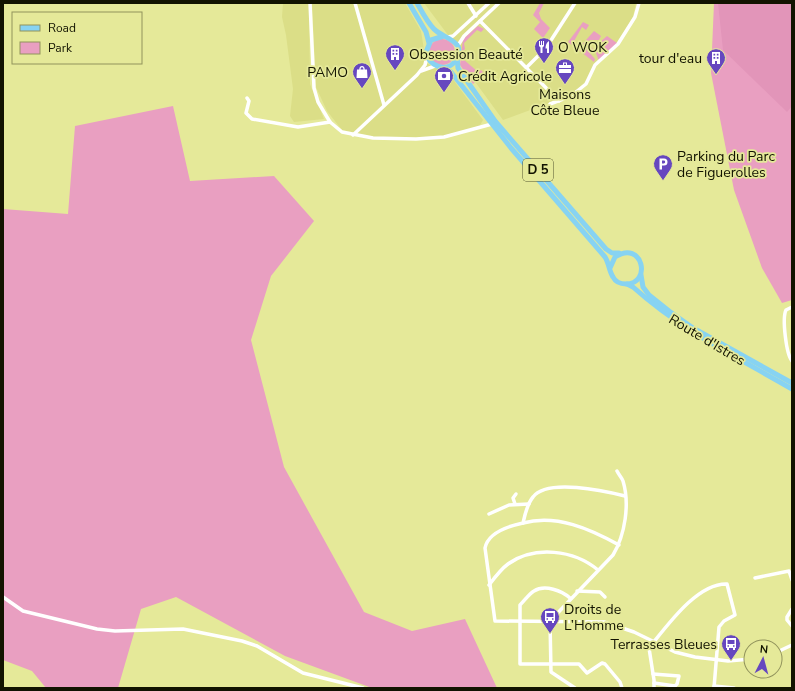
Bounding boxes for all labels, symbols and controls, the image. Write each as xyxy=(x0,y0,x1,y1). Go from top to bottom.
legend xyxy=(12,12,142,64)
text: Road xyxy=(48,20,76,36)
restaurant icon: O WOK xyxy=(533,36,555,64)
place label: O WOK xyxy=(558,38,607,57)
text: Park xyxy=(48,40,73,56)
building icon: Obsession Beauté xyxy=(384,43,406,71)
place label: Obsession Beauté xyxy=(409,45,523,64)
building icon: tour d'eau xyxy=(705,47,727,75)
place label: tour d'eau xyxy=(639,49,702,68)
office icon: Maisons Côte Bleue xyxy=(554,57,576,85)
shop icon: PAMO xyxy=(351,61,373,89)
place label: PAMO xyxy=(307,63,348,82)
bank icon: Crédit Agricole xyxy=(433,65,455,93)
place label: Crédit Agricole xyxy=(458,67,552,86)
place label: Maisons Côte Bleue xyxy=(531,85,599,120)
place label: Parking du Parc de Figuerolles xyxy=(677,147,775,182)
parking icon: Parking du Parc de Figuerolles xyxy=(652,153,674,181)
road number: D 5 xyxy=(523,159,553,181)
street label: Route d'Istres xyxy=(665,310,749,370)
place label: Droits de L’Homme xyxy=(564,600,624,635)
bus stop icon: Droits de L’Homme xyxy=(539,606,561,634)
bus stop icon: Terrasses Bleues xyxy=(720,633,742,661)
place label: Terrasses Bleues xyxy=(611,635,717,654)
north arrow xyxy=(743,639,783,679)
text: N xyxy=(759,642,769,657)

